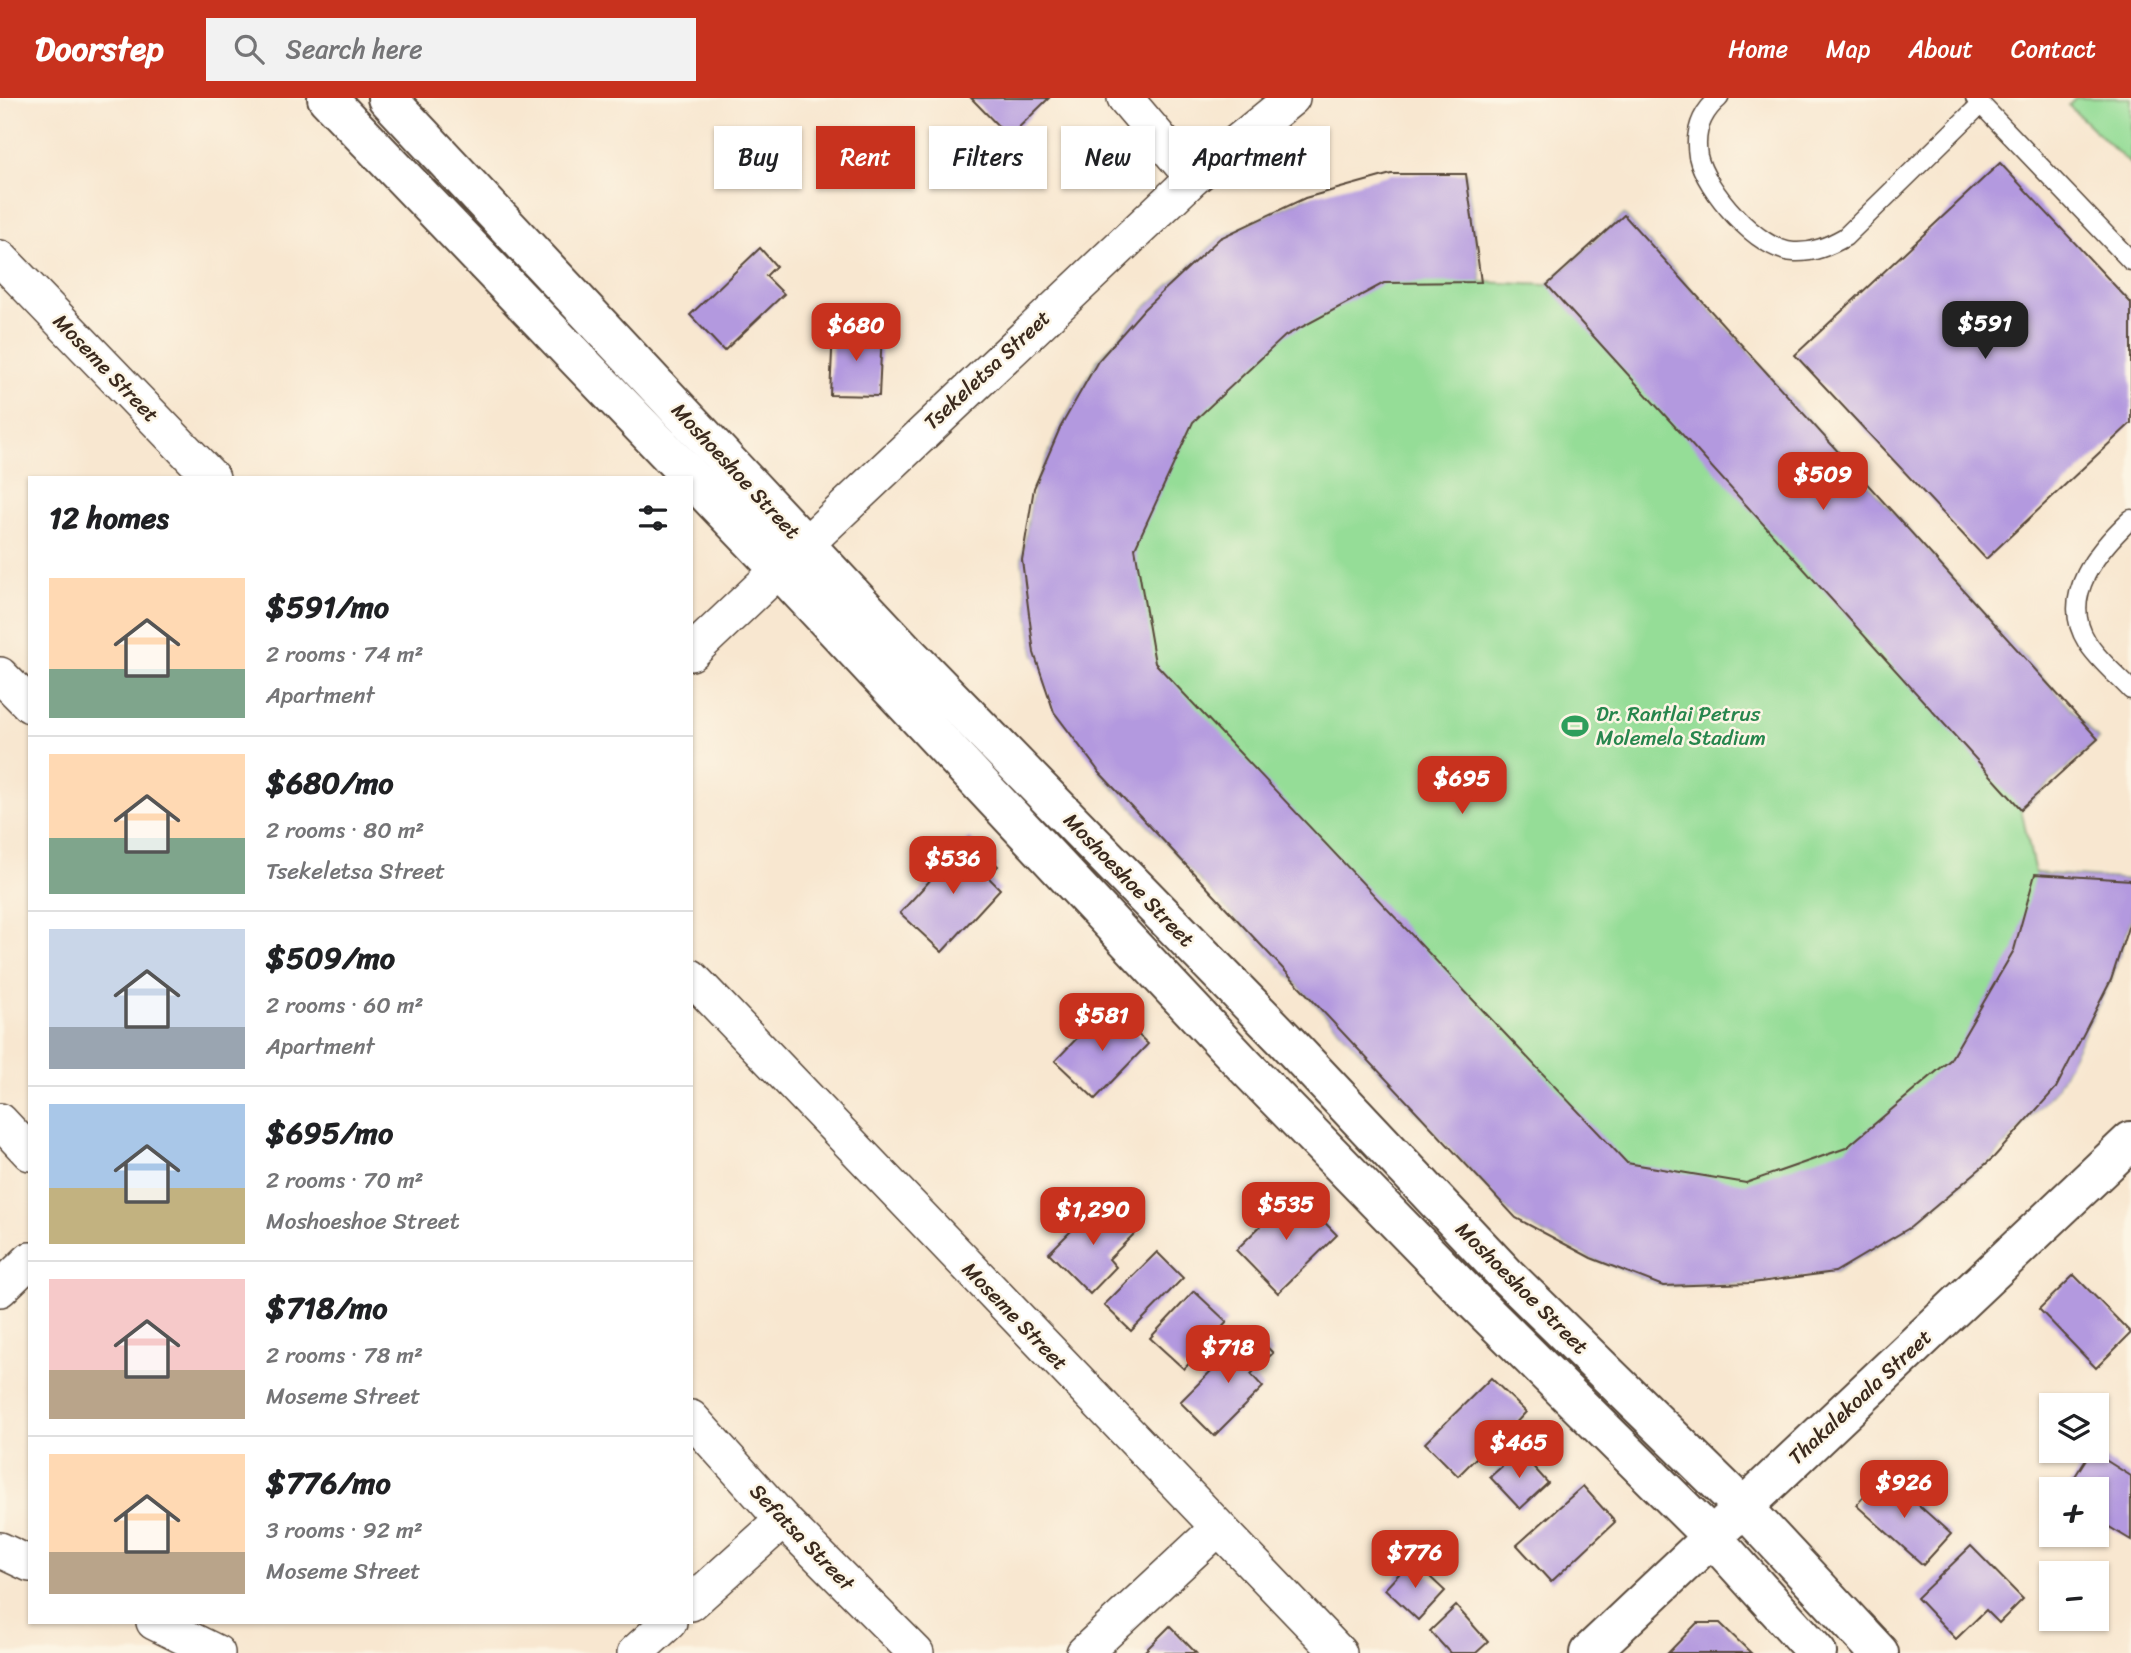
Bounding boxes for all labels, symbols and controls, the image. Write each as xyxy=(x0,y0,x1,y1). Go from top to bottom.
search box xyxy=(206,18,696,81)
text: Doorstep xyxy=(35,20,164,78)
text: Search here xyxy=(286,26,423,72)
text: Home xyxy=(1728,28,1788,70)
text: Map xyxy=(1826,28,1870,70)
text: About xyxy=(1908,28,1973,70)
text: Contact xyxy=(2011,28,2096,70)
icon: search xyxy=(230,30,268,68)
chip: Buy xyxy=(714,126,802,189)
chip: Rent xyxy=(816,126,915,189)
chip: Filters xyxy=(929,126,1047,189)
chip: New xyxy=(1061,126,1155,189)
chip: Apartment xyxy=(1169,126,1330,189)
street label: Tsekeletsa Street xyxy=(914,300,1060,440)
pin: $591 xyxy=(1944,302,2026,361)
pin: $680 xyxy=(815,303,897,363)
text: $591 xyxy=(1958,303,2012,344)
street label: Moseme Street xyxy=(43,304,169,432)
text: $680 xyxy=(828,305,884,346)
street label: Moshoeshoe Street xyxy=(662,393,810,549)
pin: $509 xyxy=(1782,452,1864,512)
text: $509 xyxy=(1794,454,1852,495)
text: 12 homes xyxy=(49,491,169,545)
icon: filters xyxy=(634,499,672,537)
text: $591/mo xyxy=(266,580,389,634)
icon: home xyxy=(105,606,189,690)
text: 2 rooms · 74 m² xyxy=(266,634,423,675)
text: Apartment xyxy=(266,675,375,716)
place label: Dr. Rantlai Petrus Molemela Stadium xyxy=(1596,695,1766,757)
sports icon: Dr. Rantlai Petrus Molemela Stadium xyxy=(1560,711,1590,741)
text: $680/mo xyxy=(266,756,393,810)
pin: $695 xyxy=(1421,756,1503,816)
text: $695 xyxy=(1434,758,1490,799)
icon: home xyxy=(105,782,189,866)
street label: Moshoeshoe Street xyxy=(1054,803,1204,957)
text: 2 rooms · 80 m² xyxy=(266,810,424,851)
pin: $536 xyxy=(912,836,994,896)
text: $536 xyxy=(925,838,981,879)
text: Tsekeletsa Street xyxy=(266,851,445,892)
text: $509/mo xyxy=(266,931,395,985)
icon: home xyxy=(105,957,189,1041)
text: 2 rooms · 60 m² xyxy=(266,985,424,1026)
pin: $581 xyxy=(1061,993,1143,1053)
text: $581 xyxy=(1075,995,1129,1036)
text: Apartment xyxy=(266,1026,375,1067)
text: $695/mo xyxy=(266,1106,393,1160)
icon: home xyxy=(105,1132,189,1216)
text: 2 rooms · 70 m² xyxy=(266,1160,424,1201)
pin: $535 xyxy=(1245,1182,1327,1242)
text: $535 xyxy=(1258,1184,1314,1225)
pin: $1,290 xyxy=(1036,1188,1150,1247)
text: $1,290 xyxy=(1056,1189,1130,1230)
text: Moshoeshoe Street xyxy=(266,1201,460,1242)
street label: Moshoeshoe Street xyxy=(1446,1212,1598,1364)
street label: Moseme Street xyxy=(952,1252,1078,1380)
text: $718/mo xyxy=(266,1281,387,1335)
icon: home xyxy=(105,1307,189,1391)
street label: Thakalekoala Street xyxy=(1779,1320,1941,1474)
pin: $718 xyxy=(1187,1326,1269,1385)
text: $718 xyxy=(1202,1327,1254,1368)
text: 2 rooms · 78 m² xyxy=(266,1335,423,1376)
text: Moseme Street xyxy=(266,1376,420,1417)
map controls xyxy=(2039,1393,2109,1631)
button: layers xyxy=(2039,1393,2109,1463)
pin: $465 xyxy=(1478,1420,1560,1480)
text: $465 xyxy=(1491,1422,1547,1463)
text: $776/mo xyxy=(266,1456,391,1510)
pin: $926 xyxy=(1863,1460,1945,1520)
text: $926 xyxy=(1876,1462,1932,1503)
street label: Sefatsa Street xyxy=(740,1474,865,1601)
button: + xyxy=(2039,1477,2109,1547)
icon: home xyxy=(105,1482,189,1566)
text: 3 rooms · 92 m² xyxy=(266,1510,423,1551)
pin: $776 xyxy=(1374,1530,1456,1590)
text: $776 xyxy=(1388,1532,1442,1573)
text: Moseme Street xyxy=(266,1551,420,1592)
button: − xyxy=(2039,1561,2109,1631)

